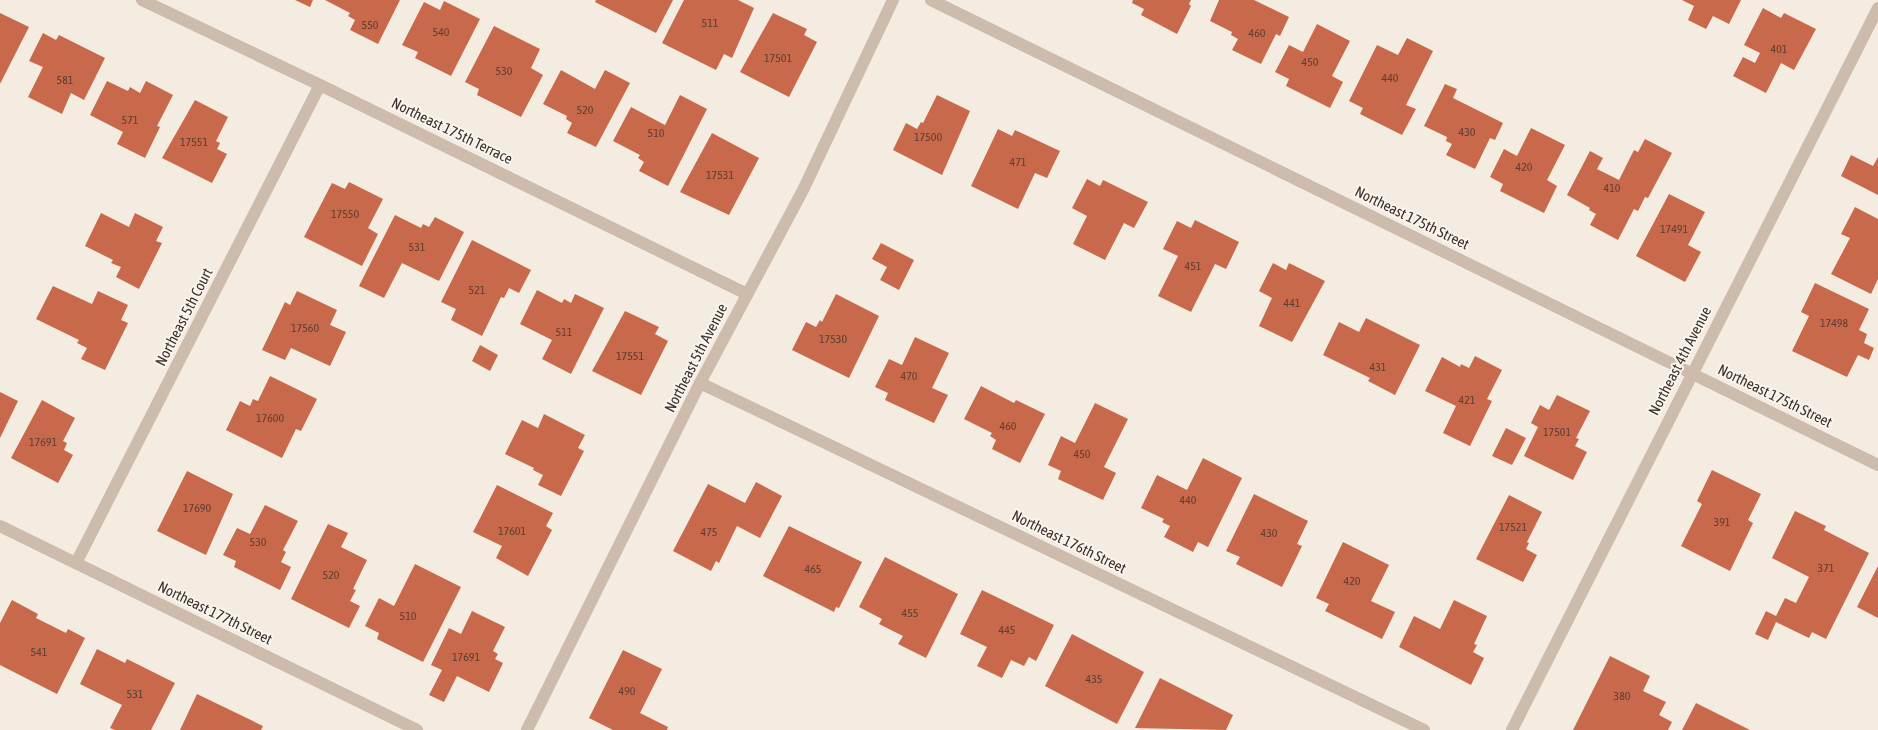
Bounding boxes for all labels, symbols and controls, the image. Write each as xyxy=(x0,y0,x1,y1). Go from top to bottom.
house number: 511 xyxy=(702,16,719,30)
house number: 550 xyxy=(362,18,379,32)
house number: 540 xyxy=(433,25,450,39)
house number: 460 xyxy=(1249,26,1266,40)
house number: 401 xyxy=(1771,42,1788,56)
house number: 17501 xyxy=(764,51,792,65)
house number: 450 xyxy=(1302,55,1319,69)
house number: 530 xyxy=(496,64,513,78)
house number: 440 xyxy=(1382,71,1399,85)
house number: 581 xyxy=(57,73,74,87)
street label: Northeast 175th Terrace xyxy=(389,94,516,167)
house number: 520 xyxy=(577,103,594,117)
house number: 571 xyxy=(122,113,139,127)
house number: 430 xyxy=(1459,125,1476,139)
house number: 510 xyxy=(648,126,665,140)
house number: 17500 xyxy=(914,130,942,144)
house number: 17551 xyxy=(180,135,208,149)
house number: 471 xyxy=(1010,155,1027,169)
house number: 420 xyxy=(1516,160,1533,174)
house number: 17531 xyxy=(706,168,734,182)
house number: 410 xyxy=(1604,181,1621,195)
street label: Northeast 175th Street xyxy=(1352,183,1472,253)
house number: 17550 xyxy=(331,207,359,221)
house number: 17491 xyxy=(1660,222,1688,236)
house number: 531 xyxy=(409,240,426,254)
house number: 451 xyxy=(1185,259,1202,273)
street label: Northeast 5th Court xyxy=(152,265,216,369)
house number: 521 xyxy=(469,283,486,297)
house number: 441 xyxy=(1284,296,1301,310)
street label: Northeast 5th Avenue xyxy=(661,301,730,415)
street label: Northeast 4th Avenue xyxy=(1645,304,1714,418)
house number: 17498 xyxy=(1820,316,1848,330)
house number: 17560 xyxy=(291,321,319,335)
house number: 511 xyxy=(556,325,573,339)
house number: 17530 xyxy=(819,332,847,346)
house number: 17551 xyxy=(616,349,644,363)
house number: 431 xyxy=(1370,360,1387,374)
street label: Northeast 175th Street xyxy=(1715,361,1835,431)
house number: 470 xyxy=(901,369,918,383)
house number: 421 xyxy=(1459,393,1476,407)
house number: 17600 xyxy=(256,411,284,425)
house number: 460 xyxy=(1000,419,1017,433)
house number: 17501 xyxy=(1543,425,1571,439)
house number: 17691 xyxy=(29,435,57,449)
house number: 450 xyxy=(1074,447,1091,461)
house number: 440 xyxy=(1180,493,1197,507)
house number: 17690 xyxy=(183,501,211,515)
street label: Northeast 176th Street xyxy=(1009,507,1129,577)
house number: 391 xyxy=(1714,515,1731,529)
house number: 17521 xyxy=(1499,520,1527,534)
house number: 17601 xyxy=(498,524,526,538)
house number: 475 xyxy=(701,525,717,539)
house number: 430 xyxy=(1261,526,1278,540)
house number: 530 xyxy=(250,535,267,549)
house number: 371 xyxy=(1818,561,1835,575)
house number: 465 xyxy=(805,562,821,576)
house number: 520 xyxy=(323,568,340,582)
house number: 420 xyxy=(1344,574,1361,588)
street label: Northeast 177th Street xyxy=(155,578,275,648)
house number: 455 xyxy=(902,606,918,620)
house number: 510 xyxy=(400,609,417,623)
house number: 445 xyxy=(999,623,1015,637)
house number: 541 xyxy=(31,645,48,659)
house number: 17691 xyxy=(452,650,480,664)
house number: 435 xyxy=(1086,672,1102,686)
house number: 490 xyxy=(619,684,636,698)
house number: 531 xyxy=(127,687,144,701)
house number: 380 xyxy=(1614,689,1631,703)

